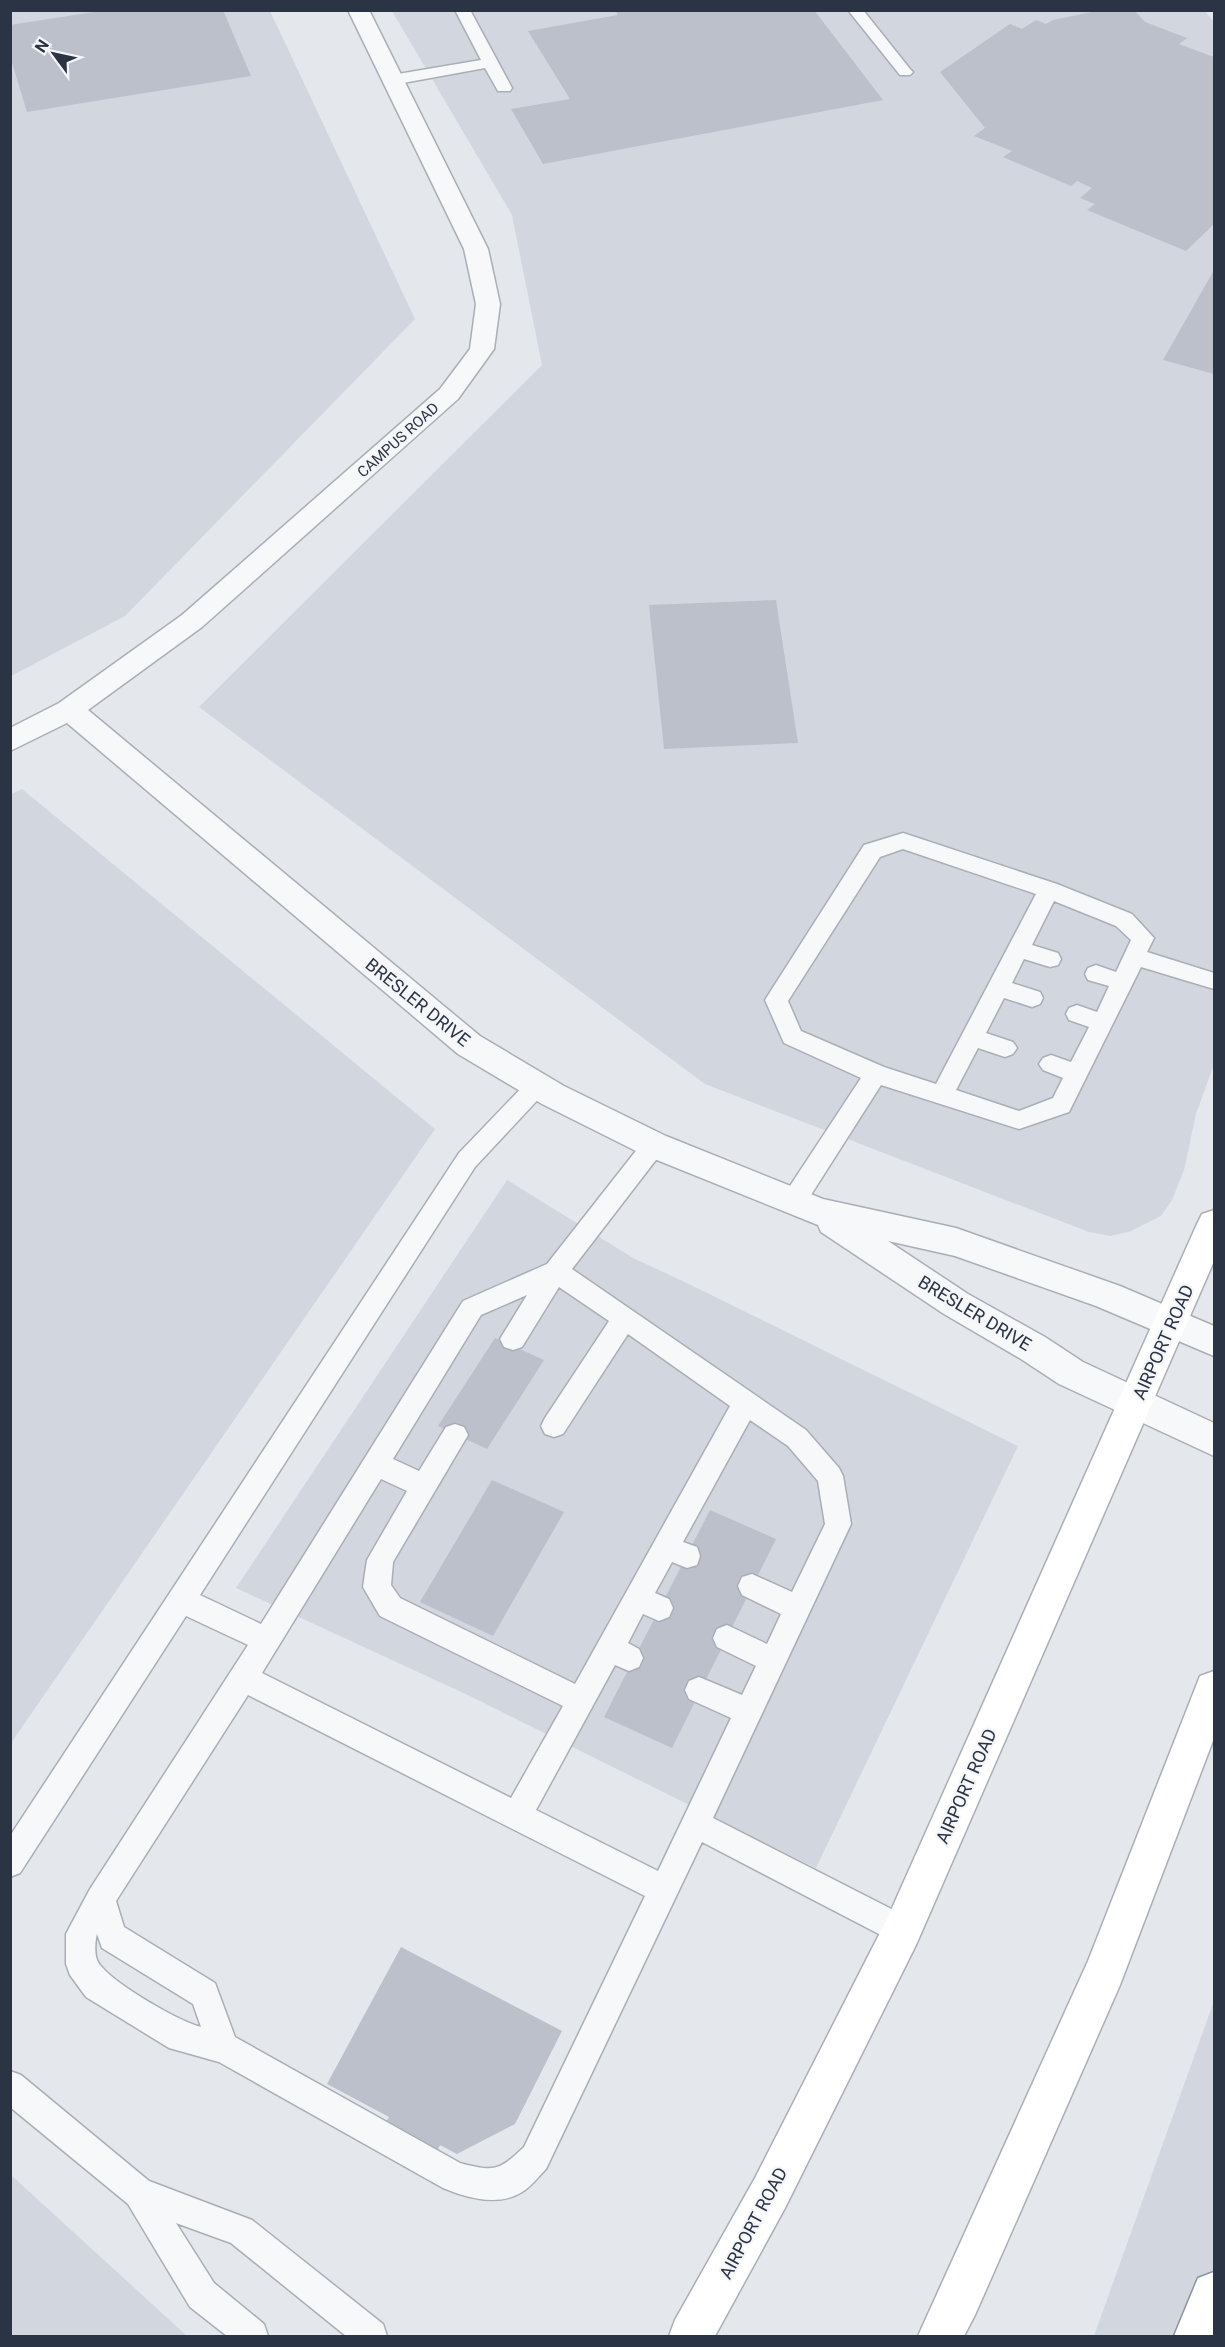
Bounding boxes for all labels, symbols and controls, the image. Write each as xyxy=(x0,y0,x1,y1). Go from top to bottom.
north arrow xyxy=(24,24,84,84)
text: N xyxy=(31,36,53,56)
street label: CAMPUS ROAD xyxy=(354,399,442,481)
street label: BRESLER DRIVE xyxy=(362,953,474,1051)
street label: BRESLER DRIVE xyxy=(915,1271,1035,1355)
street label: AIRPORT ROAD xyxy=(1128,1281,1198,1403)
street label: AIRPORT ROAD xyxy=(931,1725,1001,1847)
street label: AIRPORT ROAD xyxy=(715,2164,791,2282)

